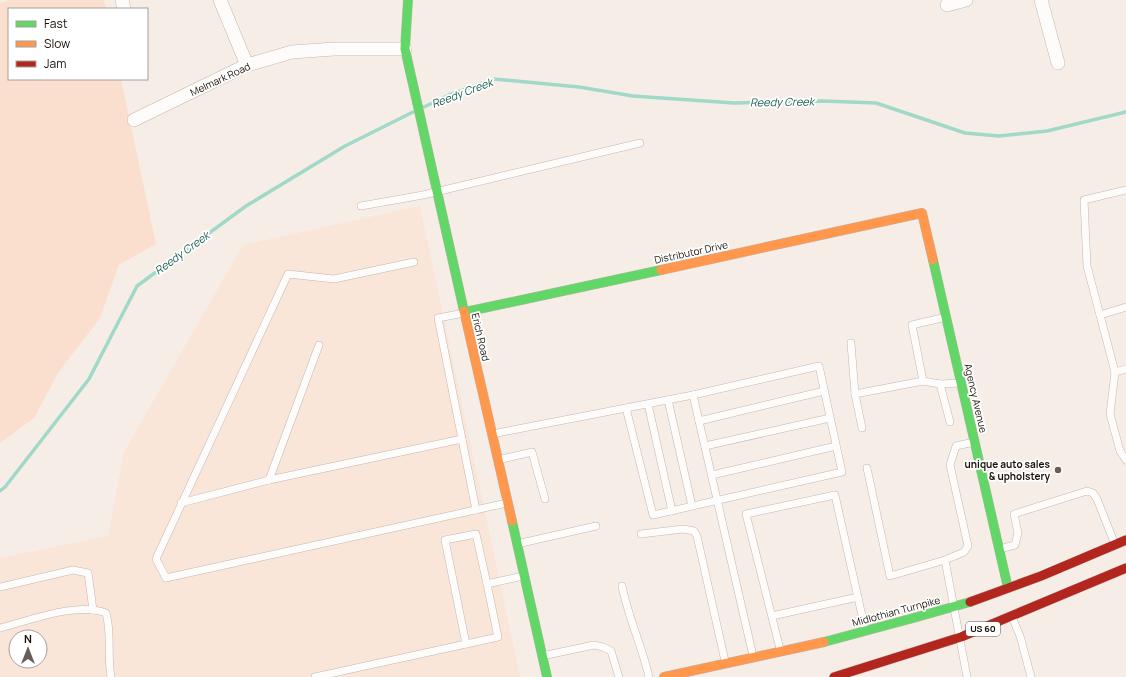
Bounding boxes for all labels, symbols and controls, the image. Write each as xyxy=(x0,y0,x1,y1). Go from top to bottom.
legend xyxy=(8,8,148,80)
text: Fast xyxy=(44,15,68,32)
text: Slow xyxy=(44,35,70,52)
text: Jam xyxy=(44,55,66,72)
street label: Melmark Road xyxy=(188,59,252,99)
water label: Reedy Creek xyxy=(429,73,496,111)
water label: Reedy Creek xyxy=(750,93,816,110)
water label: Reedy Creek xyxy=(151,227,213,278)
street label: Distributor Drive xyxy=(653,237,729,267)
street label: Erich Road xyxy=(469,312,493,362)
street label: Agency Avenue xyxy=(961,362,991,434)
place label: unique auto sales & upholstery xyxy=(965,457,1051,483)
marker: unique auto sales & upholstery xyxy=(1053,465,1063,475)
street label: Midlothian Turnpike xyxy=(850,592,942,629)
road number: US 60 xyxy=(966,622,1000,636)
north arrow xyxy=(8,629,48,669)
text: N xyxy=(24,631,32,646)

